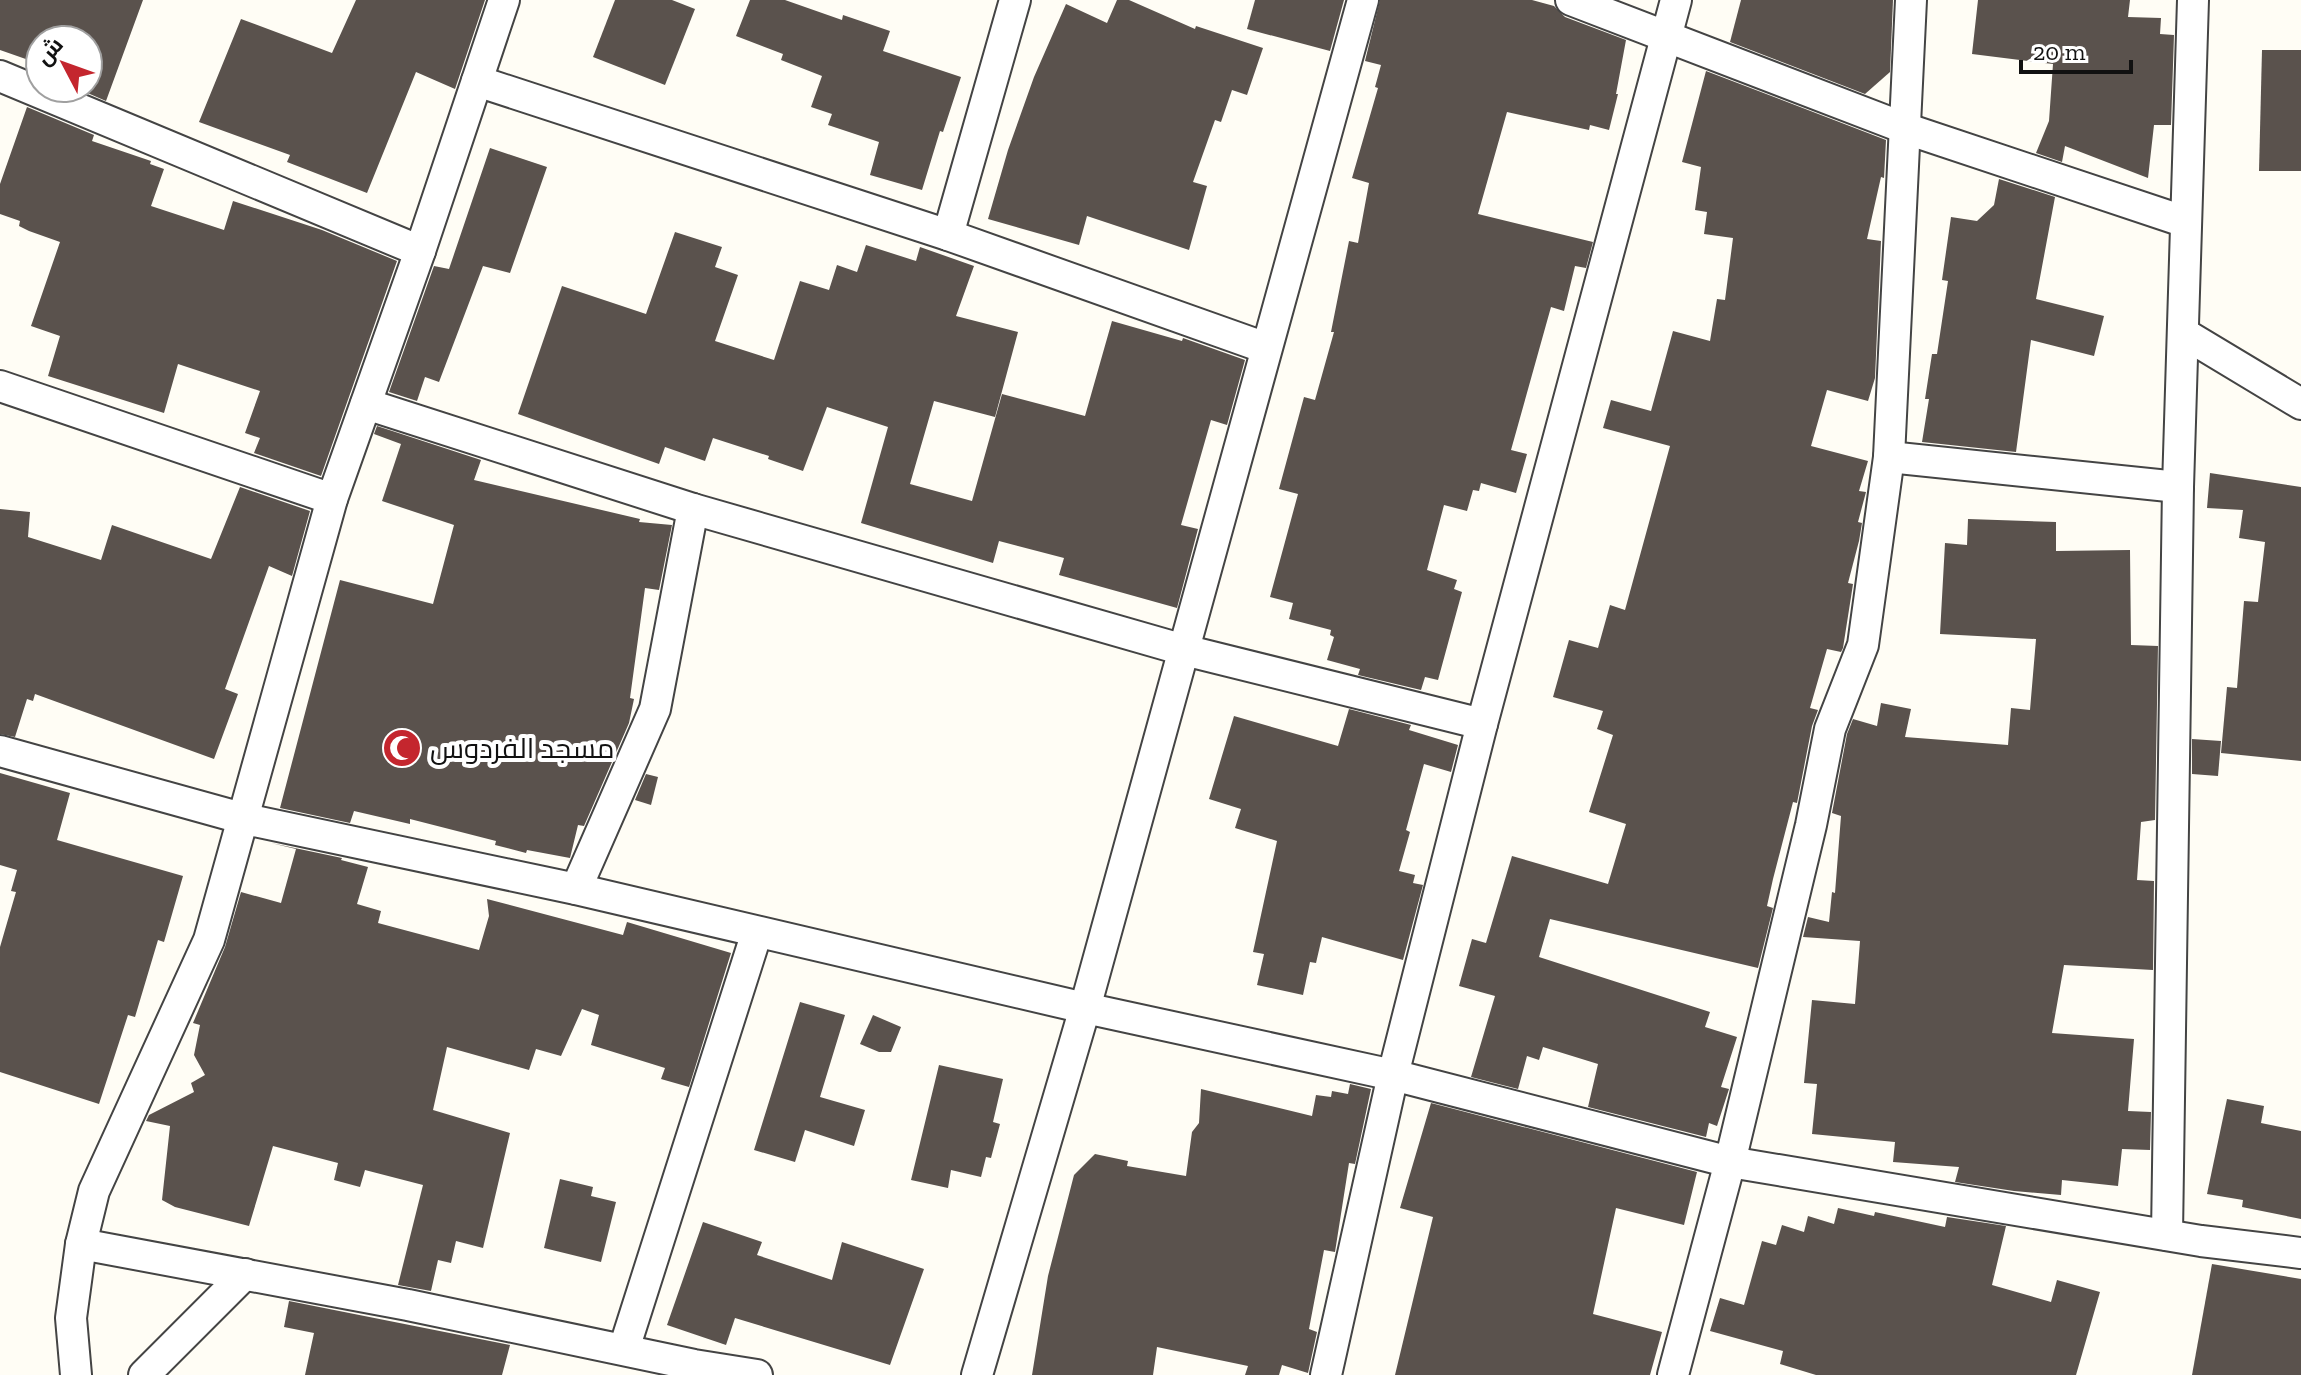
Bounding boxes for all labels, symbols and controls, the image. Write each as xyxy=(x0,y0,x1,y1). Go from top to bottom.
north arrow xyxy=(24,24,104,104)
scale bar xyxy=(2021,24,2131,74)
text: ش xyxy=(30,32,69,71)
text: 20 m xyxy=(2033,37,2086,66)
mosque icon: مسجد الفردوس xyxy=(381,727,423,769)
place label: مسجد الفردوس xyxy=(430,732,615,765)

